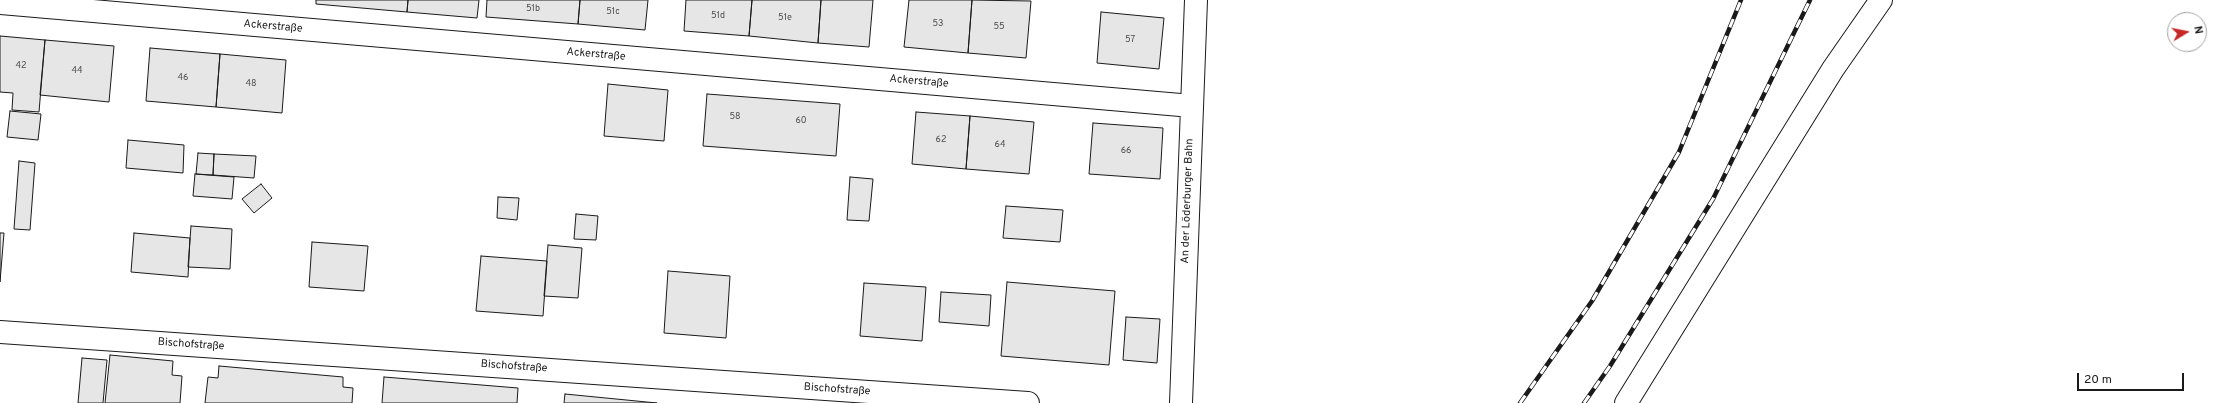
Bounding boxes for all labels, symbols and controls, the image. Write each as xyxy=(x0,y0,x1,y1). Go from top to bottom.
house number: 51b xyxy=(526,4,540,14)
house number: 51c xyxy=(606,7,620,17)
house number: 51d xyxy=(711,11,725,21)
north arrow xyxy=(2167,12,2207,52)
house number: 51e xyxy=(778,13,792,23)
street label: Ackerstraße xyxy=(243,18,303,36)
house number: 53 xyxy=(932,19,944,29)
house number: 55 xyxy=(993,22,1005,32)
text: N xyxy=(2190,25,2205,35)
house number: 57 xyxy=(1125,35,1135,45)
street label: Ackerstraße xyxy=(566,46,626,64)
house number: 42 xyxy=(15,61,27,71)
house number: 44 xyxy=(71,66,83,76)
house number: 46 xyxy=(178,73,188,83)
street label: Ackerstraße xyxy=(889,73,949,91)
house number: 48 xyxy=(245,79,257,89)
house number: 58 xyxy=(729,112,741,122)
house number: 60 xyxy=(795,116,807,126)
house number: 62 xyxy=(936,135,946,145)
street label: An der Löderburger Bahn xyxy=(1179,138,1197,264)
house number: 64 xyxy=(995,140,1005,150)
house number: 66 xyxy=(1121,146,1131,156)
street label: Bischofstraße xyxy=(157,336,225,354)
street label: Bischofstraße xyxy=(480,358,548,376)
scale bar xyxy=(2079,365,2186,391)
text: 20 m xyxy=(2084,372,2112,388)
street label: Bischofstraße xyxy=(803,381,871,399)

